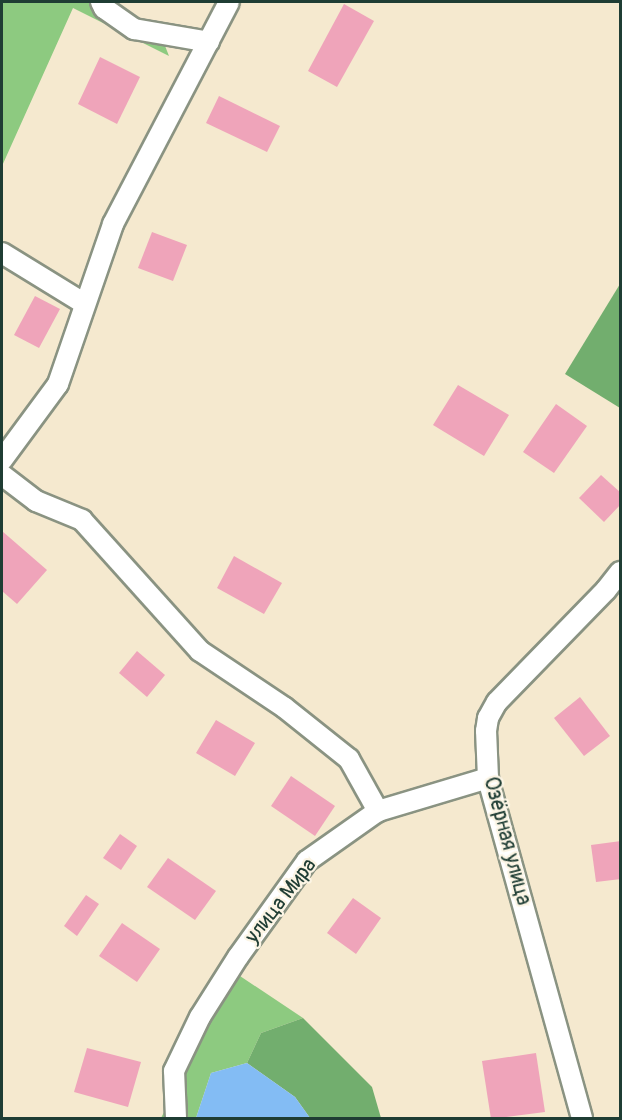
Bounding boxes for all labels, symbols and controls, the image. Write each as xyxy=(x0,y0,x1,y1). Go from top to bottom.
street label: Озёрная улица xyxy=(478,774,536,908)
street label: улица Мира xyxy=(240,853,322,949)

